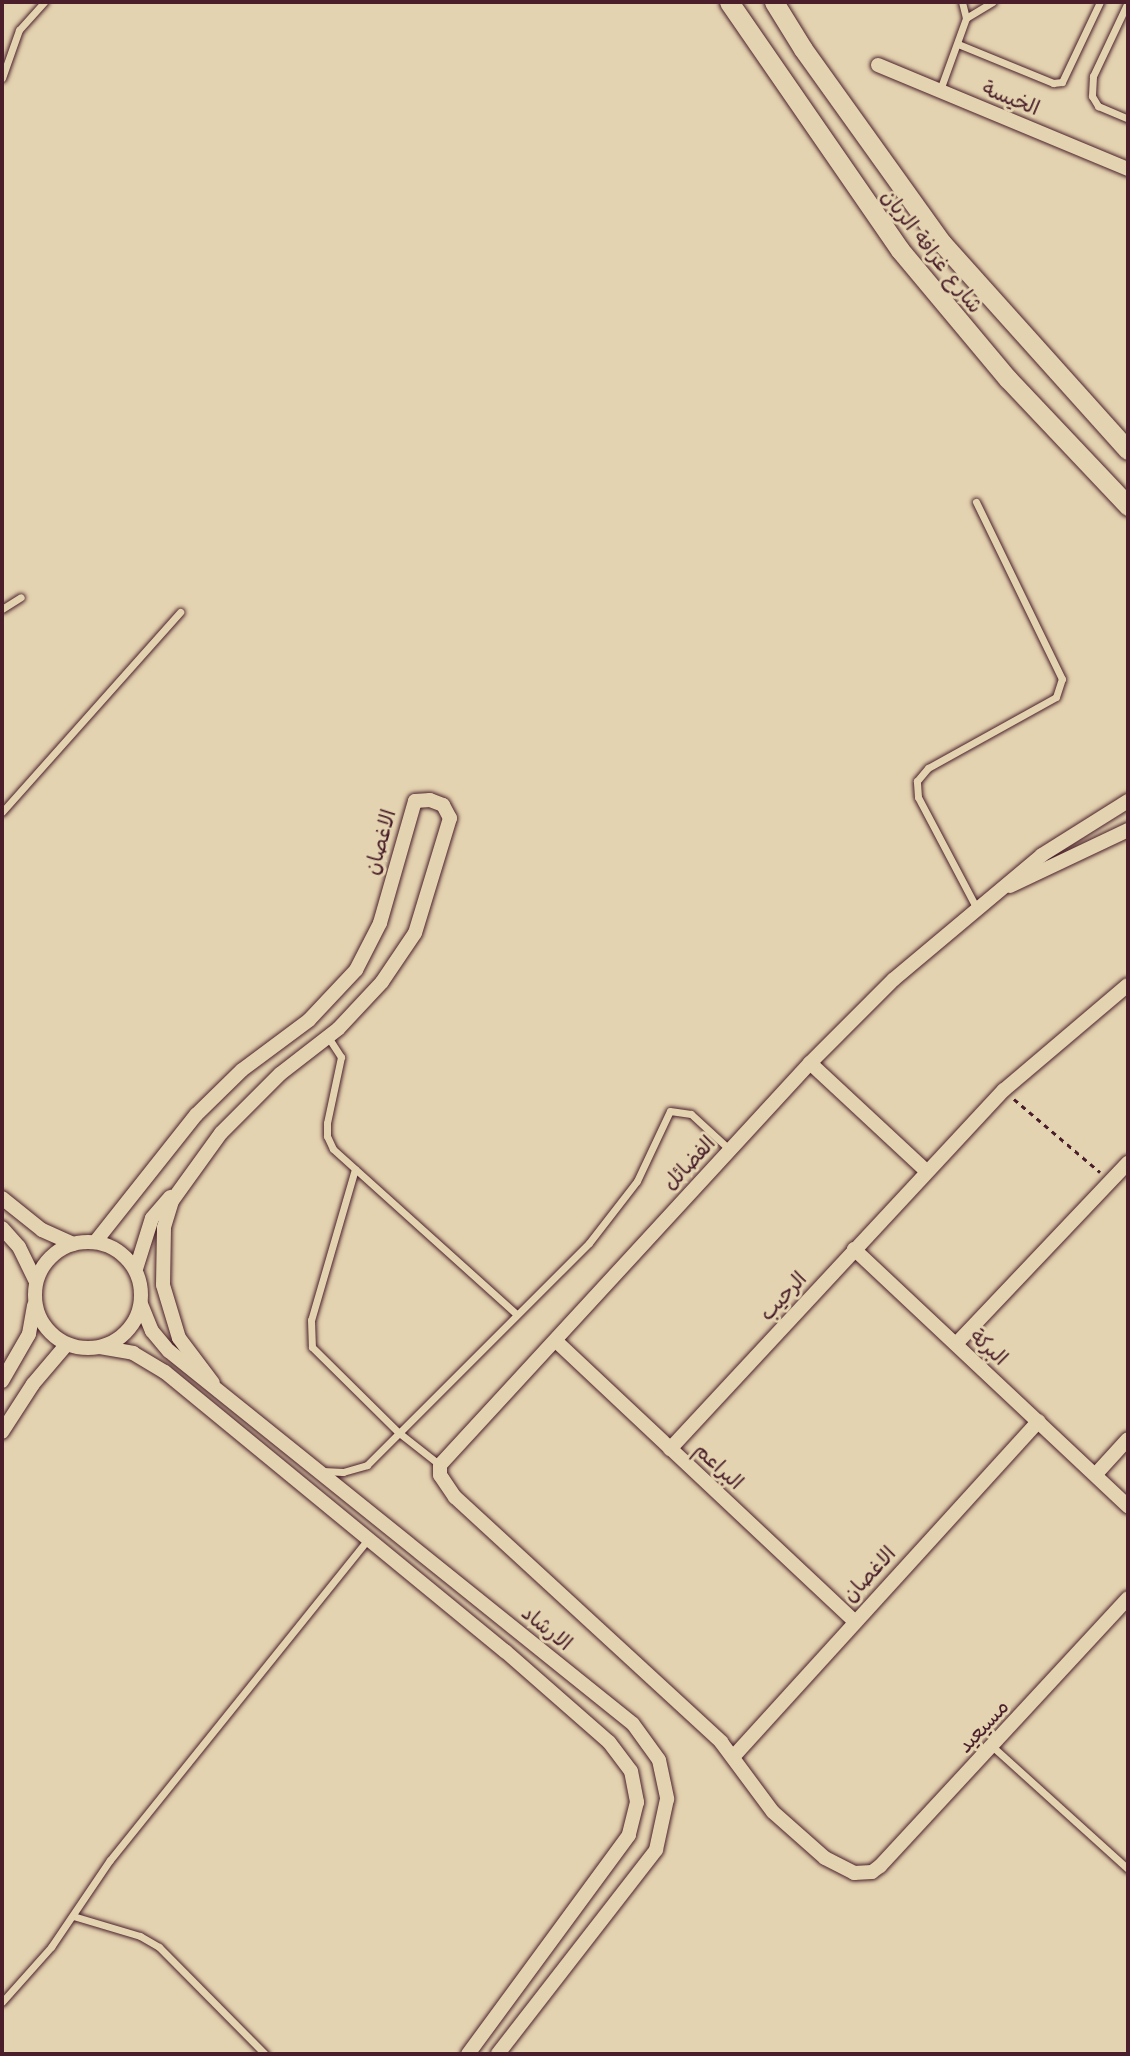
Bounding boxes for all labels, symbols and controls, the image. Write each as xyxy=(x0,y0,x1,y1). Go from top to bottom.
street label: الخيسة xyxy=(979,75,1043,121)
street label: شارع غرافة الريان xyxy=(876,184,988,318)
street label: الاغصان xyxy=(359,806,401,878)
street label: الفضائل xyxy=(657,1131,721,1195)
street label: الرحيب xyxy=(754,1266,812,1326)
street label: البركة xyxy=(965,1323,1013,1371)
street label: البراعم xyxy=(689,1437,749,1495)
street label: الاغصان xyxy=(837,1541,901,1607)
street label: الارشاد xyxy=(517,1600,577,1656)
street label: مسيعيد xyxy=(952,1694,1014,1758)

